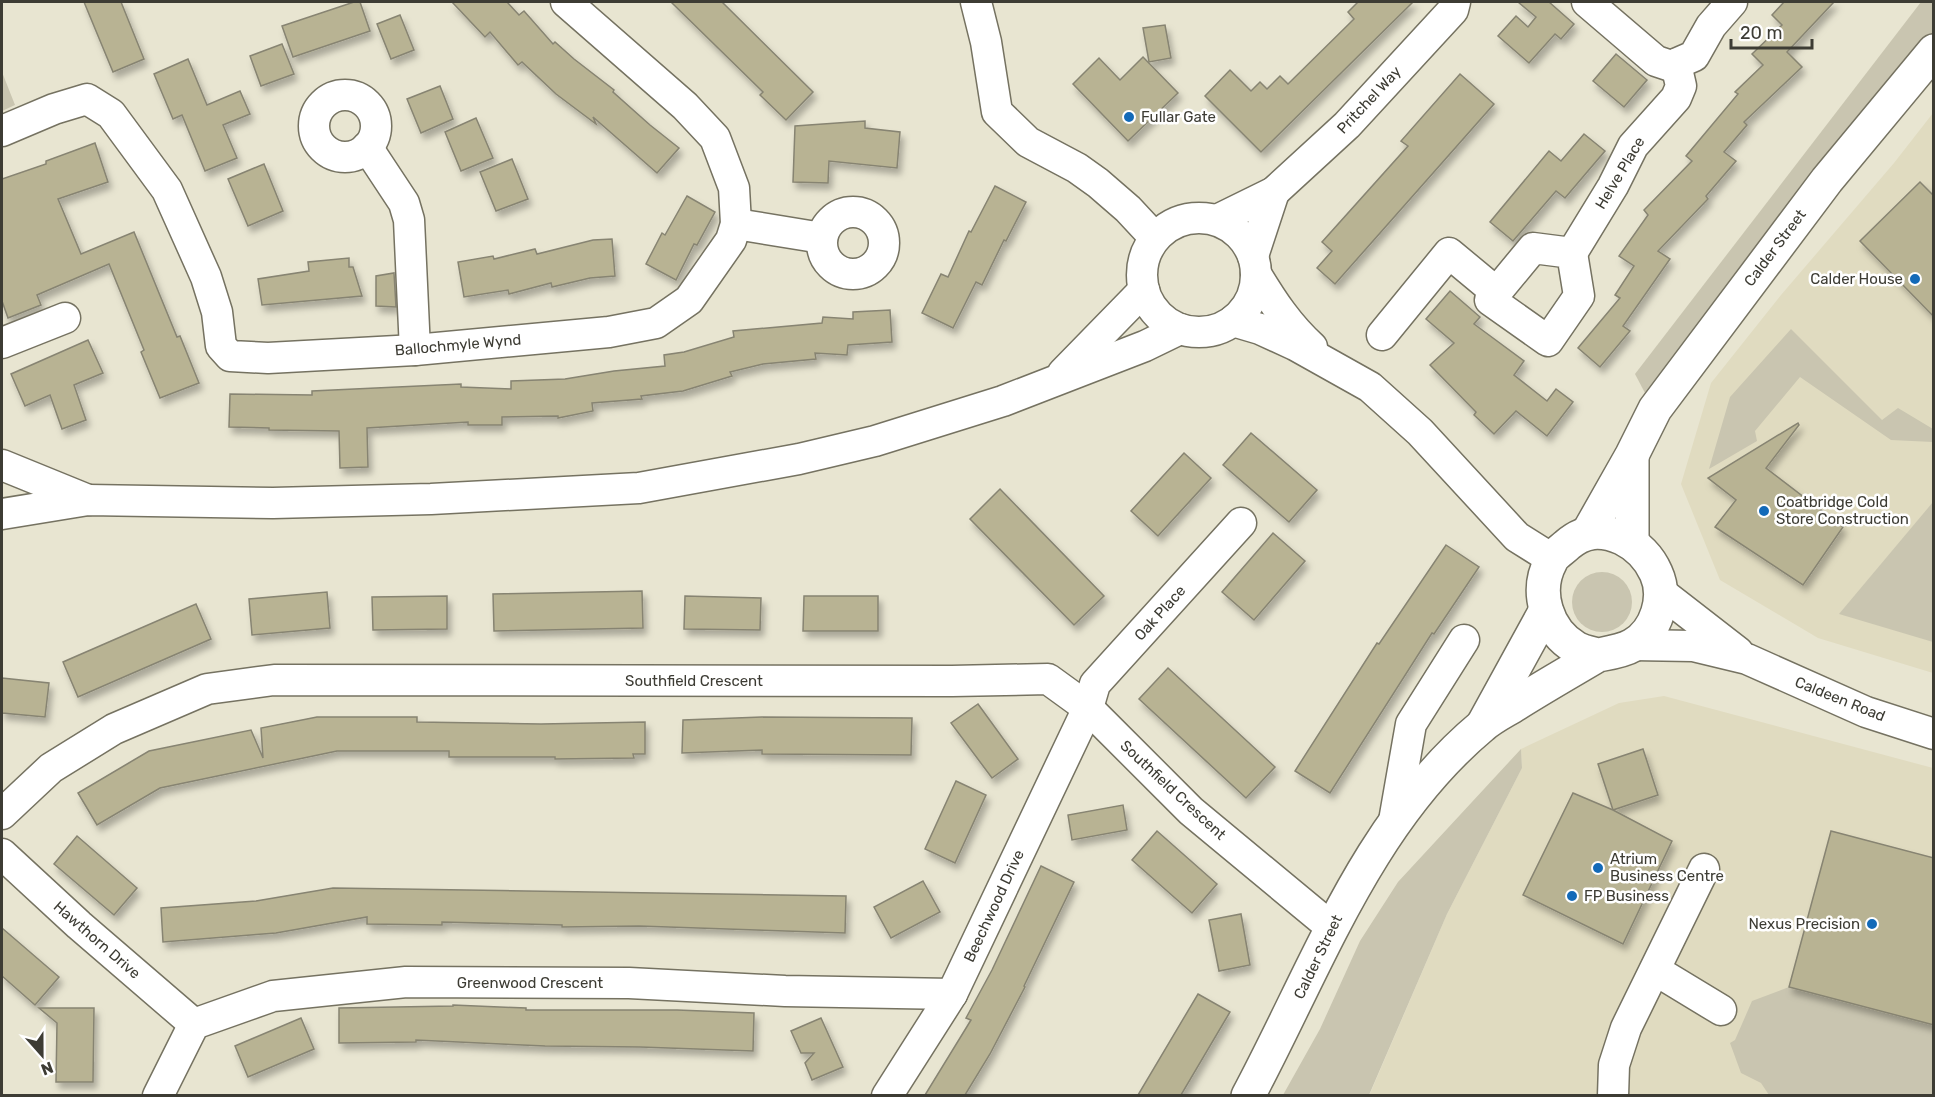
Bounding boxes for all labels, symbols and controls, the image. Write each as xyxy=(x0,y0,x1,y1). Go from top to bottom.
scale bar xyxy=(1731,12,1812,50)
text: 20 m xyxy=(1740,22,1782,44)
street label: Pritchel Way xyxy=(1333,62,1405,138)
place label: Fullar Gate xyxy=(1141,108,1216,126)
marker: Fullar Gate xyxy=(1122,110,1136,124)
street label: Helve Place xyxy=(1591,134,1649,212)
street label: Calder Street xyxy=(1740,206,1810,290)
place label: Calder House xyxy=(1810,270,1903,288)
marker: Calder House xyxy=(1908,272,1922,286)
street label: Ballochmyle Wynd xyxy=(394,331,522,359)
place label: Coatbridge Cold Store Construction xyxy=(1776,493,1909,528)
marker: Coatbridge Cold Store Construction xyxy=(1757,504,1771,518)
street label: Oak Place xyxy=(1131,582,1189,644)
street label: Southfield Crescent xyxy=(625,672,763,690)
street label: Caldeen Road xyxy=(1792,673,1888,725)
street label: Southfield Crescent xyxy=(1116,736,1230,844)
street label: Beechwood Drive xyxy=(960,847,1028,965)
place label: Atrium Business Centre xyxy=(1610,850,1724,885)
marker: Atrium Business Centre xyxy=(1591,861,1605,875)
place label: FP Business xyxy=(1584,887,1669,905)
marker: FP Business xyxy=(1565,889,1579,903)
street label: Hawthorn Drive xyxy=(50,897,144,983)
street label: Calder Street xyxy=(1290,912,1346,1002)
place label: Nexus Precision xyxy=(1748,915,1860,933)
marker: Nexus Precision xyxy=(1865,917,1879,931)
street label: Greenwood Crescent xyxy=(457,974,603,992)
north arrow xyxy=(12,1025,72,1085)
text: N xyxy=(38,1058,56,1079)

